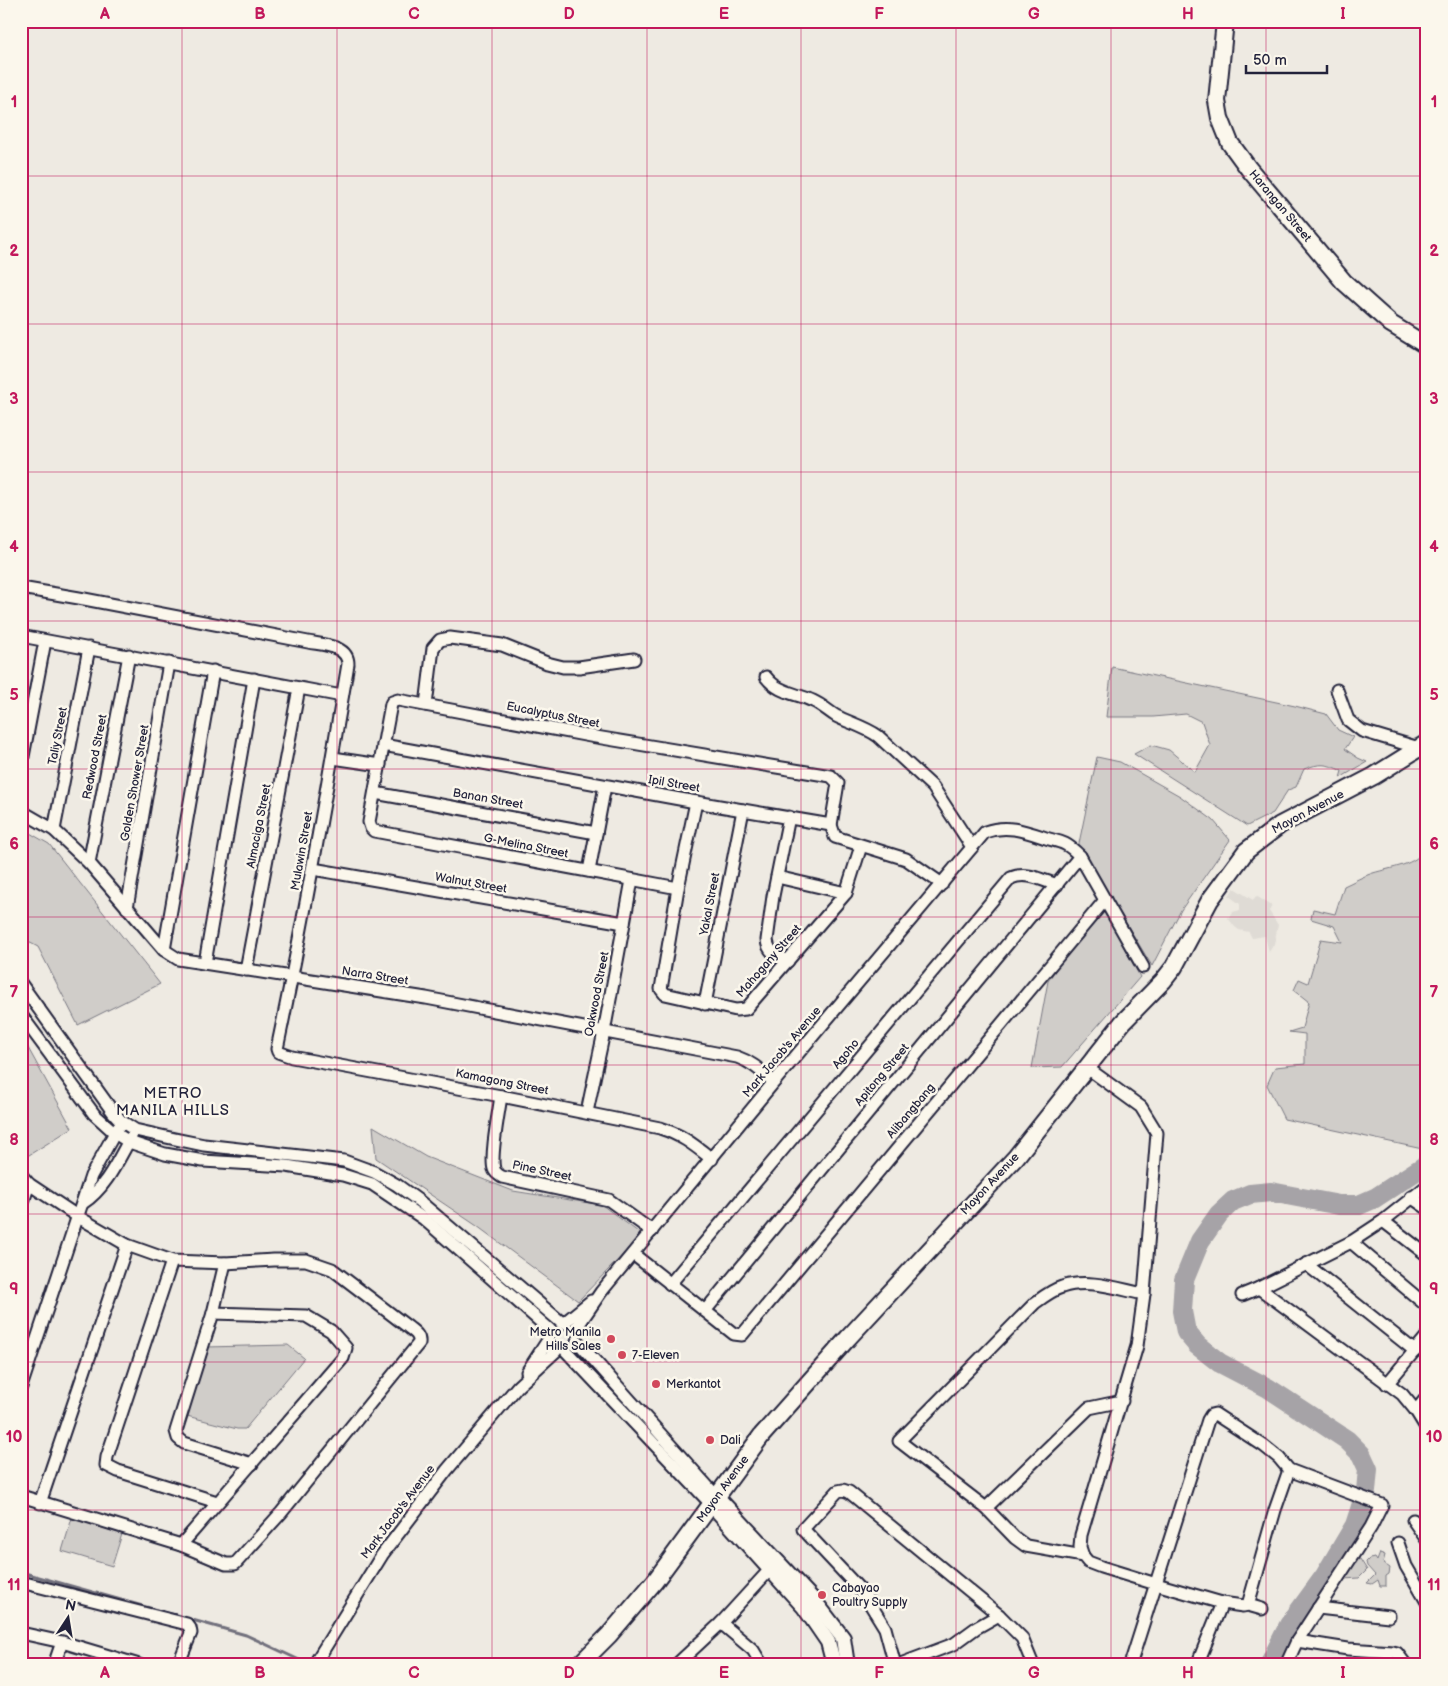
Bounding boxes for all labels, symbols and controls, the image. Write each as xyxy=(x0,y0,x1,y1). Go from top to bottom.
text: A xyxy=(99,5,110,24)
text: B xyxy=(254,5,266,24)
text: C xyxy=(408,5,420,24)
text: D xyxy=(563,5,575,24)
text: E xyxy=(719,5,729,24)
text: F xyxy=(874,5,884,24)
text: G xyxy=(1028,5,1040,24)
text: H xyxy=(1182,5,1194,24)
text: I xyxy=(1340,5,1346,24)
scale bar xyxy=(1246,42,1327,74)
text: 50 m xyxy=(1253,51,1287,70)
text: 1 xyxy=(11,93,17,112)
text: 1 xyxy=(1431,93,1437,112)
street label: Harangan Street xyxy=(1245,167,1315,245)
text: 2 xyxy=(9,242,19,261)
text: 2 xyxy=(1429,242,1439,261)
text: 3 xyxy=(9,390,19,409)
text: 3 xyxy=(1429,390,1439,409)
text: 4 xyxy=(9,538,19,557)
text: 4 xyxy=(1429,538,1439,557)
text: 5 xyxy=(9,686,19,705)
text: 5 xyxy=(1429,686,1439,705)
street label: Eucalyptus Street xyxy=(505,699,601,731)
street label: Taliy Street xyxy=(45,705,71,766)
street label: Redwood Street xyxy=(79,713,111,801)
street label: Golden Shower Street xyxy=(117,723,153,842)
street label: Ipil Street xyxy=(647,772,701,796)
street label: Almaciga Street xyxy=(243,782,275,869)
street label: Banan Street xyxy=(452,785,525,813)
street label: Mayon Avenue xyxy=(1269,787,1347,837)
street label: Mulawin Street xyxy=(288,810,316,892)
street label: G-Melina Street xyxy=(482,830,570,862)
text: 6 xyxy=(9,835,19,854)
text: 6 xyxy=(1429,835,1439,854)
street label: Walnut Street xyxy=(434,869,508,897)
street label: Yakal Street xyxy=(696,871,724,938)
street label: Mahogany Street xyxy=(733,921,805,1001)
street label: Oakwood Street xyxy=(581,950,613,1038)
street label: Narra Street xyxy=(341,963,410,989)
text: 7 xyxy=(10,983,19,1002)
text: 7 xyxy=(1430,983,1439,1002)
street label: Mark Jacob's Avenue xyxy=(740,1004,824,1100)
street label: Agoho xyxy=(829,1036,863,1072)
street label: Apitong Street xyxy=(852,1040,913,1109)
street label: Kamagong Street xyxy=(454,1066,550,1098)
street label: Alibangbang xyxy=(884,1080,938,1142)
district label: METRO MANILA HILLS xyxy=(116,1084,230,1120)
text: 8 xyxy=(9,1131,19,1150)
text: 8 xyxy=(1429,1131,1439,1150)
street label: Mayon Avenue xyxy=(957,1150,1023,1218)
street label: Pine Street xyxy=(511,1157,573,1185)
text: 9 xyxy=(9,1280,19,1299)
text: 9 xyxy=(1429,1280,1439,1299)
place label: Metro Manila Hills Sales xyxy=(530,1325,601,1354)
marker: Metro Manila Hills Sales xyxy=(605,1333,617,1345)
place label: 7-Eleven xyxy=(632,1348,680,1363)
marker: 7-Eleven xyxy=(616,1349,628,1361)
place label: Merkantot xyxy=(666,1377,721,1392)
marker: Merkantot xyxy=(650,1378,662,1390)
text: 10 xyxy=(6,1428,22,1447)
text: 10 xyxy=(1426,1428,1442,1447)
place label: Dali xyxy=(720,1433,741,1448)
marker: Dali xyxy=(704,1434,716,1446)
street label: Mayon Avenue xyxy=(694,1452,752,1526)
street label: Mark Jacob's Avenue xyxy=(358,1462,438,1562)
text: 11 xyxy=(7,1576,21,1595)
text: 11 xyxy=(1427,1576,1441,1595)
place label: Cabayao Poultry Supply xyxy=(832,1581,908,1610)
marker: Cabayao Poultry Supply xyxy=(816,1589,828,1601)
north arrow xyxy=(42,1594,92,1644)
text: N xyxy=(64,1596,78,1615)
text: A xyxy=(99,1664,110,1683)
text: B xyxy=(254,1664,266,1683)
text: C xyxy=(408,1664,420,1683)
text: D xyxy=(563,1664,575,1683)
text: E xyxy=(719,1664,729,1683)
text: F xyxy=(874,1664,884,1683)
text: G xyxy=(1028,1664,1040,1683)
text: H xyxy=(1182,1664,1194,1683)
text: I xyxy=(1340,1664,1346,1683)

